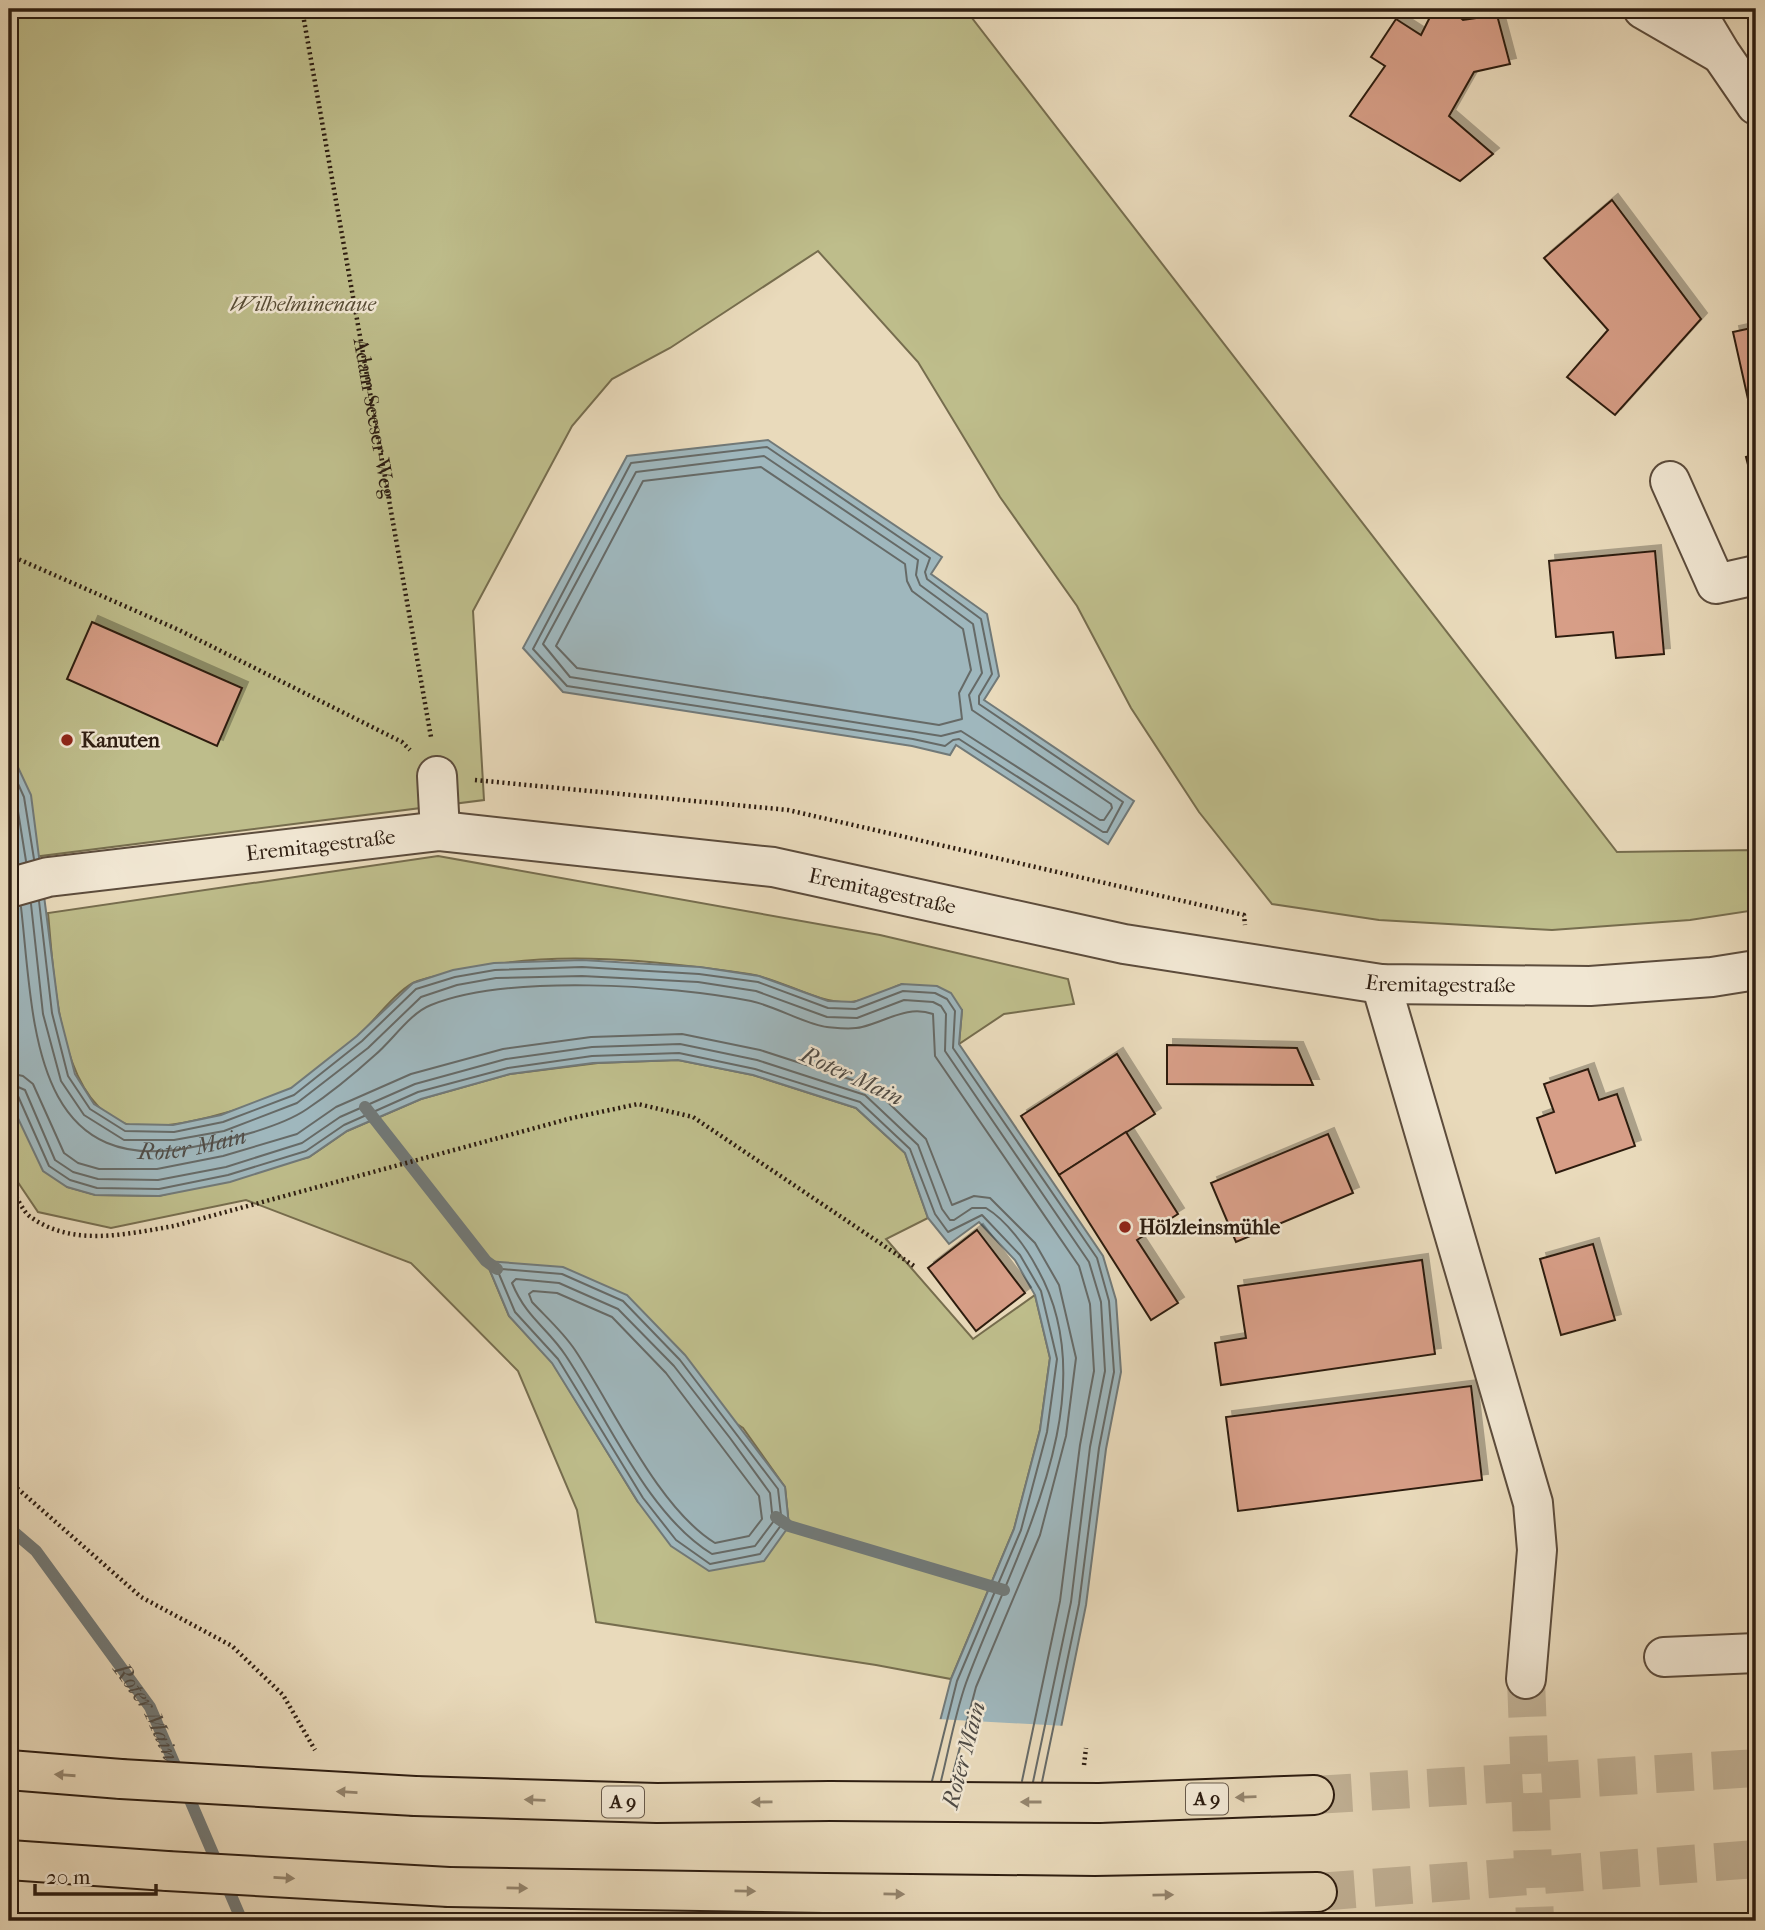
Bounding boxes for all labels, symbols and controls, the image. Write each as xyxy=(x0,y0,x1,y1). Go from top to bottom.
park label: Wilhelminenaue xyxy=(230,292,377,316)
street label: Adam-Seeser-Weg xyxy=(348,335,401,502)
place label: Kanuten xyxy=(81,728,161,752)
marker: Kanuten xyxy=(59,732,75,748)
street label: Eremitagestraße xyxy=(245,824,397,866)
street label: Eremitagestraße xyxy=(806,863,958,919)
street label: Eremitagestraße xyxy=(1364,970,1516,997)
water label: Roter Main xyxy=(795,1040,907,1111)
water label: Roter Main xyxy=(136,1121,249,1165)
place label: Hölzleinsmühle xyxy=(1139,1215,1281,1239)
marker: Hölzleinsmühle xyxy=(1117,1219,1133,1235)
water label: Roter Main xyxy=(107,1655,185,1765)
water label: Roter Main xyxy=(936,1699,991,1813)
one-way arrow xyxy=(54,1769,76,1780)
road number: A 9 xyxy=(1186,1784,1228,1814)
road number: A 9 xyxy=(602,1786,644,1818)
one-way arrow xyxy=(336,1787,358,1798)
one-way arrow xyxy=(1235,1792,1257,1803)
one-way arrow xyxy=(524,1794,546,1805)
one-way arrow xyxy=(751,1796,773,1808)
one-way arrow xyxy=(1020,1797,1042,1808)
scale bar xyxy=(35,1853,156,1897)
text: 20 m xyxy=(46,1865,91,1889)
one-way arrow xyxy=(274,1872,296,1883)
one-way arrow xyxy=(507,1882,529,1894)
one-way arrow xyxy=(734,1886,756,1897)
one-way arrow xyxy=(883,1888,905,1899)
one-way arrow xyxy=(1152,1889,1174,1901)

